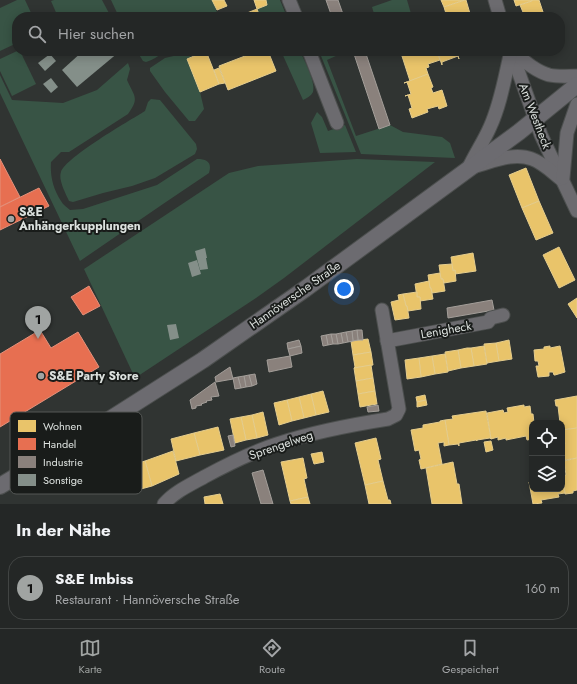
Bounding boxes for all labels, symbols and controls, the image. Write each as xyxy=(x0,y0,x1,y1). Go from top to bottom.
search box xyxy=(12,12,565,56)
icon: search xyxy=(26,23,48,45)
text: Hier suchen xyxy=(58,23,135,45)
street label: Am Westheck xyxy=(514,80,556,152)
place label: S&E Anhängerkupplungen xyxy=(18,203,141,235)
marker: S&E Anhängerkupplungen xyxy=(6,214,16,224)
street label: Hannöversche Straße xyxy=(246,257,344,333)
your location xyxy=(334,279,354,299)
pin: 1 xyxy=(25,306,51,339)
street label: Lenigheck xyxy=(419,317,474,343)
place label: S&E Party Store xyxy=(49,367,139,385)
marker: S&E Party Store xyxy=(36,371,46,381)
legend xyxy=(10,412,142,494)
text: Wohnen xyxy=(43,418,82,434)
map controls xyxy=(529,420,565,492)
button: locate xyxy=(529,420,565,456)
street label: Sprengelweg xyxy=(247,426,315,464)
text: Handel xyxy=(43,436,76,452)
text: Industrie xyxy=(43,454,83,470)
button: layers xyxy=(529,456,565,492)
text: Sonstige xyxy=(43,472,83,488)
text: In der Nähe xyxy=(16,518,111,542)
text: S&E Imbiss xyxy=(55,568,133,590)
text: 1 xyxy=(27,579,33,598)
text: 160 m xyxy=(525,579,560,598)
text: Restaurant · Hannöversche Straße xyxy=(55,590,239,609)
tab: Karte xyxy=(78,637,102,677)
tab: Route xyxy=(259,637,285,677)
tab: Gespeichert xyxy=(442,637,499,677)

